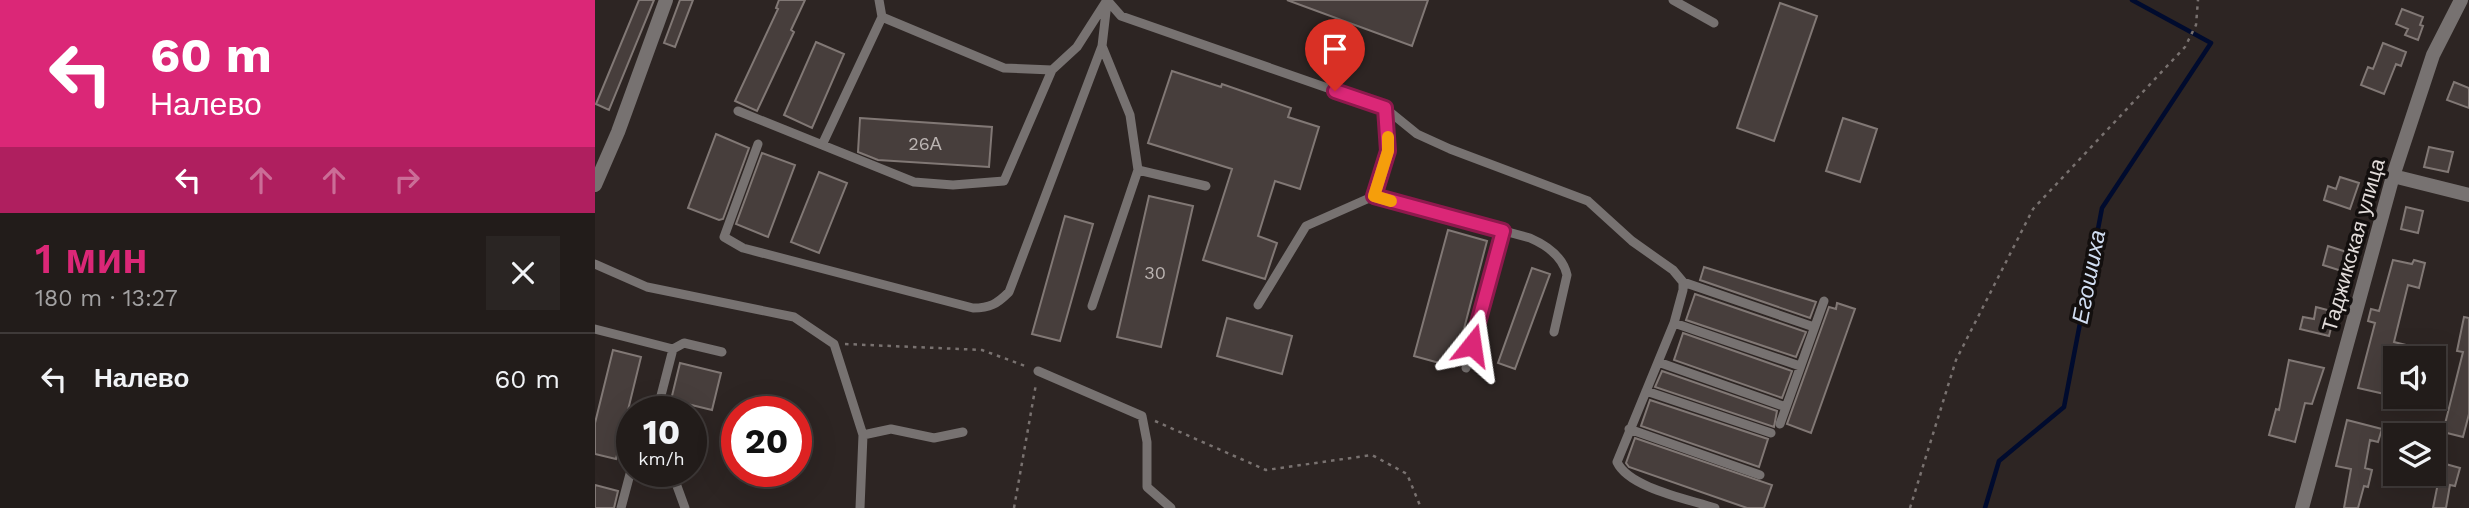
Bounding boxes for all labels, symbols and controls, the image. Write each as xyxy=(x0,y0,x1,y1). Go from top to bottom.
pin xyxy=(1305,19,1365,91)
text: 60 m xyxy=(150,26,272,84)
icon: left xyxy=(35,28,126,119)
icon: arrive xyxy=(1316,30,1354,68)
text: Налево xyxy=(150,85,262,123)
house number: 26А xyxy=(908,133,942,154)
street label: Таджикская улица xyxy=(2316,155,2390,335)
icon: left xyxy=(169,161,207,199)
icon: ahead xyxy=(242,161,280,199)
icon: ahead xyxy=(315,161,353,199)
icon: right xyxy=(388,161,426,199)
water label: Егошиха xyxy=(2067,228,2111,326)
text: 1 мин xyxy=(35,234,148,283)
button: close xyxy=(486,236,560,310)
house number: 30 xyxy=(1144,262,1166,283)
text: 180 m · 13:27 xyxy=(35,285,178,312)
position arrow xyxy=(1435,308,1509,382)
map controls xyxy=(2383,346,2446,486)
button: sound xyxy=(2383,346,2446,409)
icon: left xyxy=(35,360,73,398)
text: Налево xyxy=(94,363,189,393)
text: 60 m xyxy=(494,364,560,394)
speed limit sign: 20 xyxy=(721,396,812,487)
text: 10 xyxy=(643,411,680,453)
button: layers xyxy=(2383,423,2446,486)
text: km/h xyxy=(638,448,685,469)

